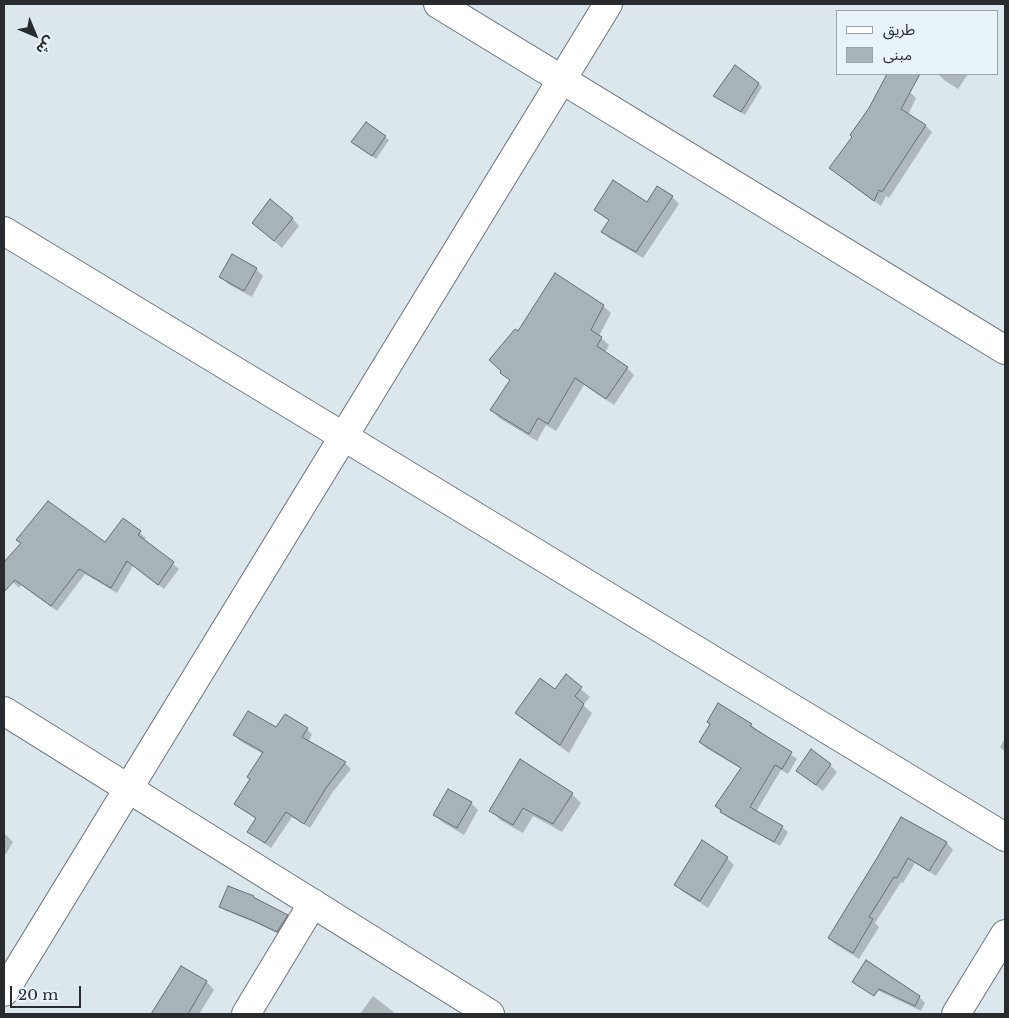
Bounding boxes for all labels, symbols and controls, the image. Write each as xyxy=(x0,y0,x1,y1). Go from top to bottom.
north arrow xyxy=(10,10,60,60)
legend xyxy=(836,10,999,75)
text: طريق xyxy=(883,20,915,39)
text: ش xyxy=(32,32,59,59)
text: مبنى xyxy=(883,45,912,64)
scale bar xyxy=(12,976,84,1008)
text: 20 m xyxy=(18,985,58,1004)

